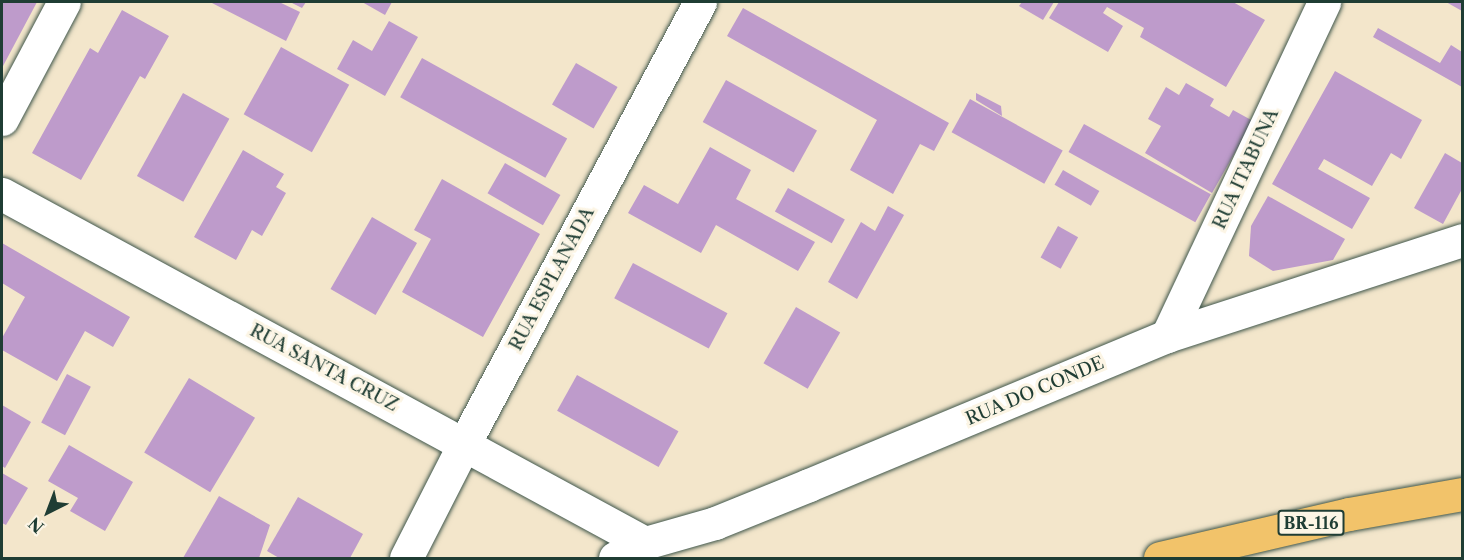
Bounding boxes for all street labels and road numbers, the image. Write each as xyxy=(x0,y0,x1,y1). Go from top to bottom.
street label: RUA ITABUNA xyxy=(1209,105,1283,233)
street label: RUA ESPLANADA xyxy=(505,203,599,355)
street label: RUA SANTA CRUZ xyxy=(246,319,402,417)
street label: RUA DO CONDE xyxy=(962,352,1108,430)
road number: BR-116 xyxy=(1276,510,1346,536)

